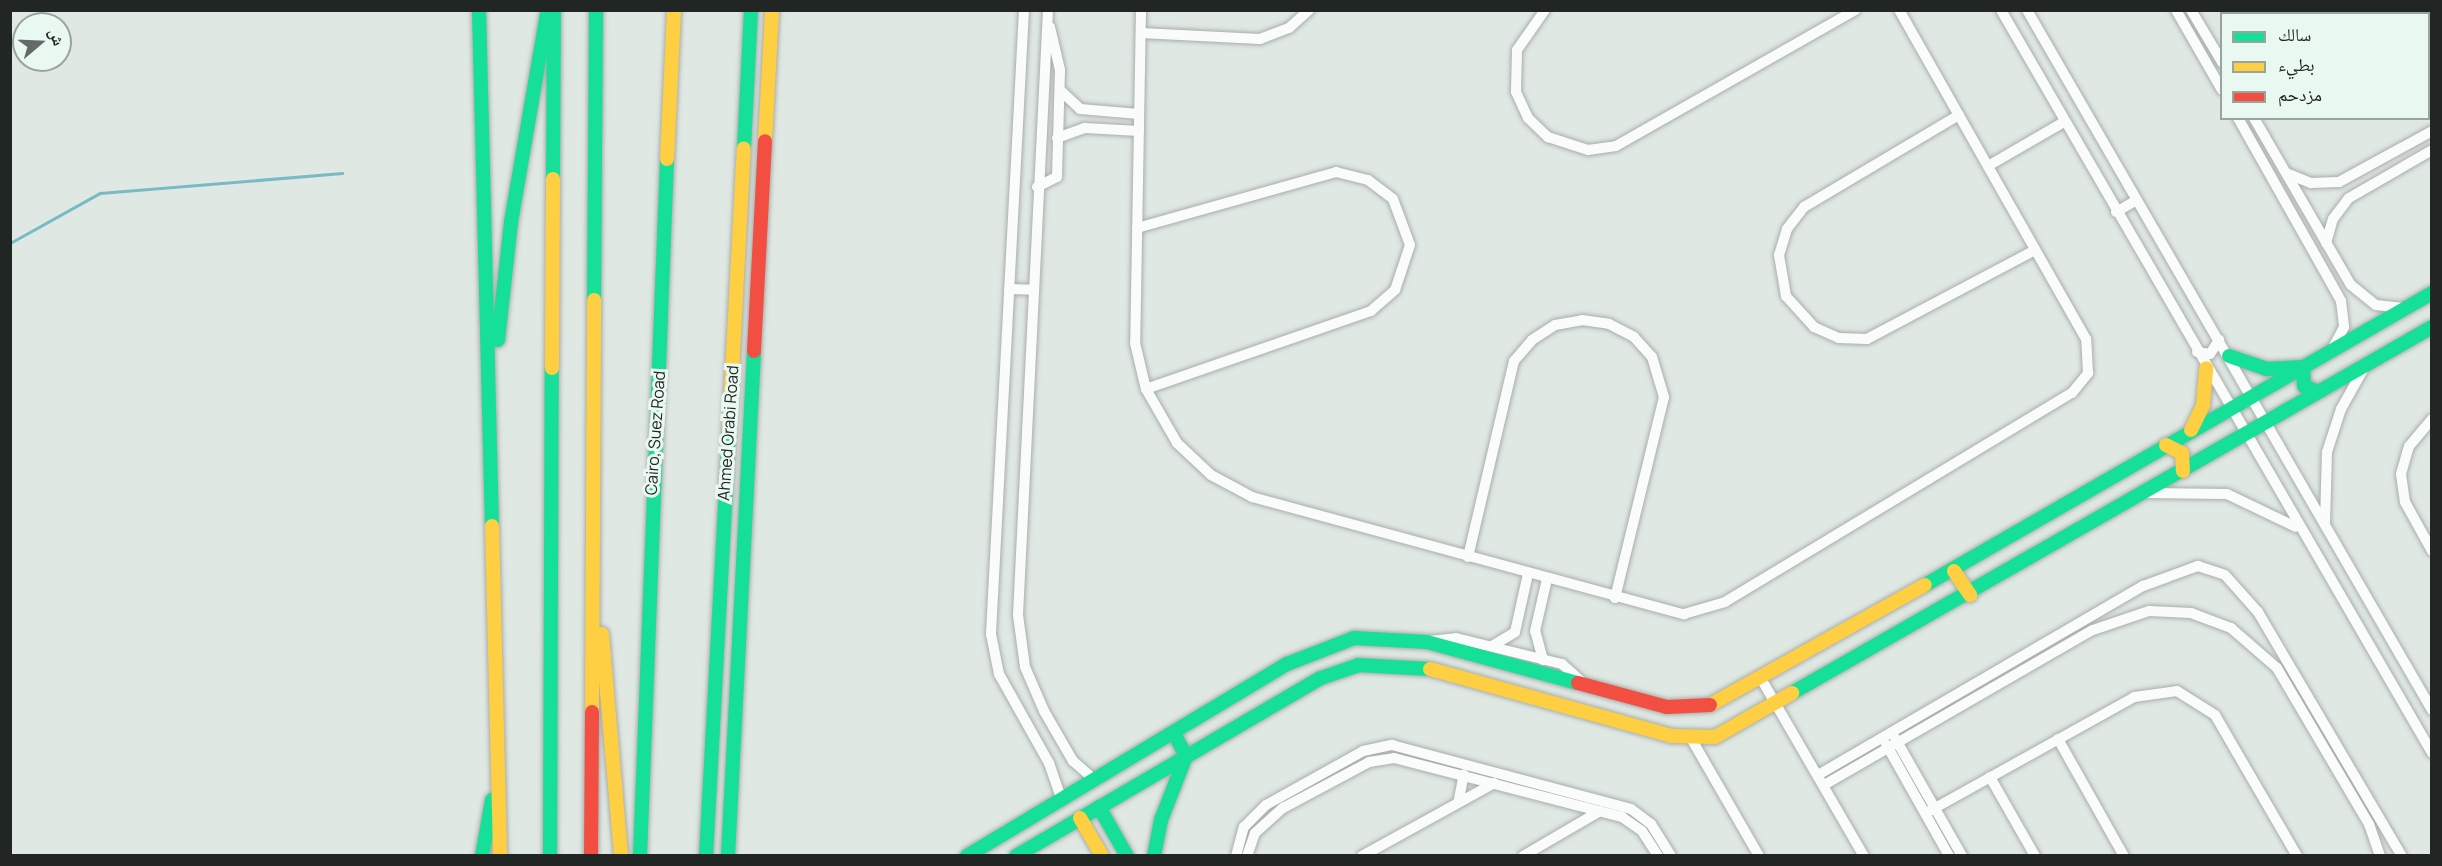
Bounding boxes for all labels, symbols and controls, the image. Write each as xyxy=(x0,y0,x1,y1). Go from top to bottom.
north arrow xyxy=(12,12,72,72)
legend xyxy=(2220,12,2430,120)
text: سالك xyxy=(2278,22,2311,46)
text: ش xyxy=(44,25,70,48)
text: بطيء xyxy=(2278,52,2315,76)
text: مزدحم xyxy=(2278,82,2322,106)
street label: Ahmed Orabi Road xyxy=(714,365,742,501)
street label: Cairo, Suez Road xyxy=(641,370,669,496)

